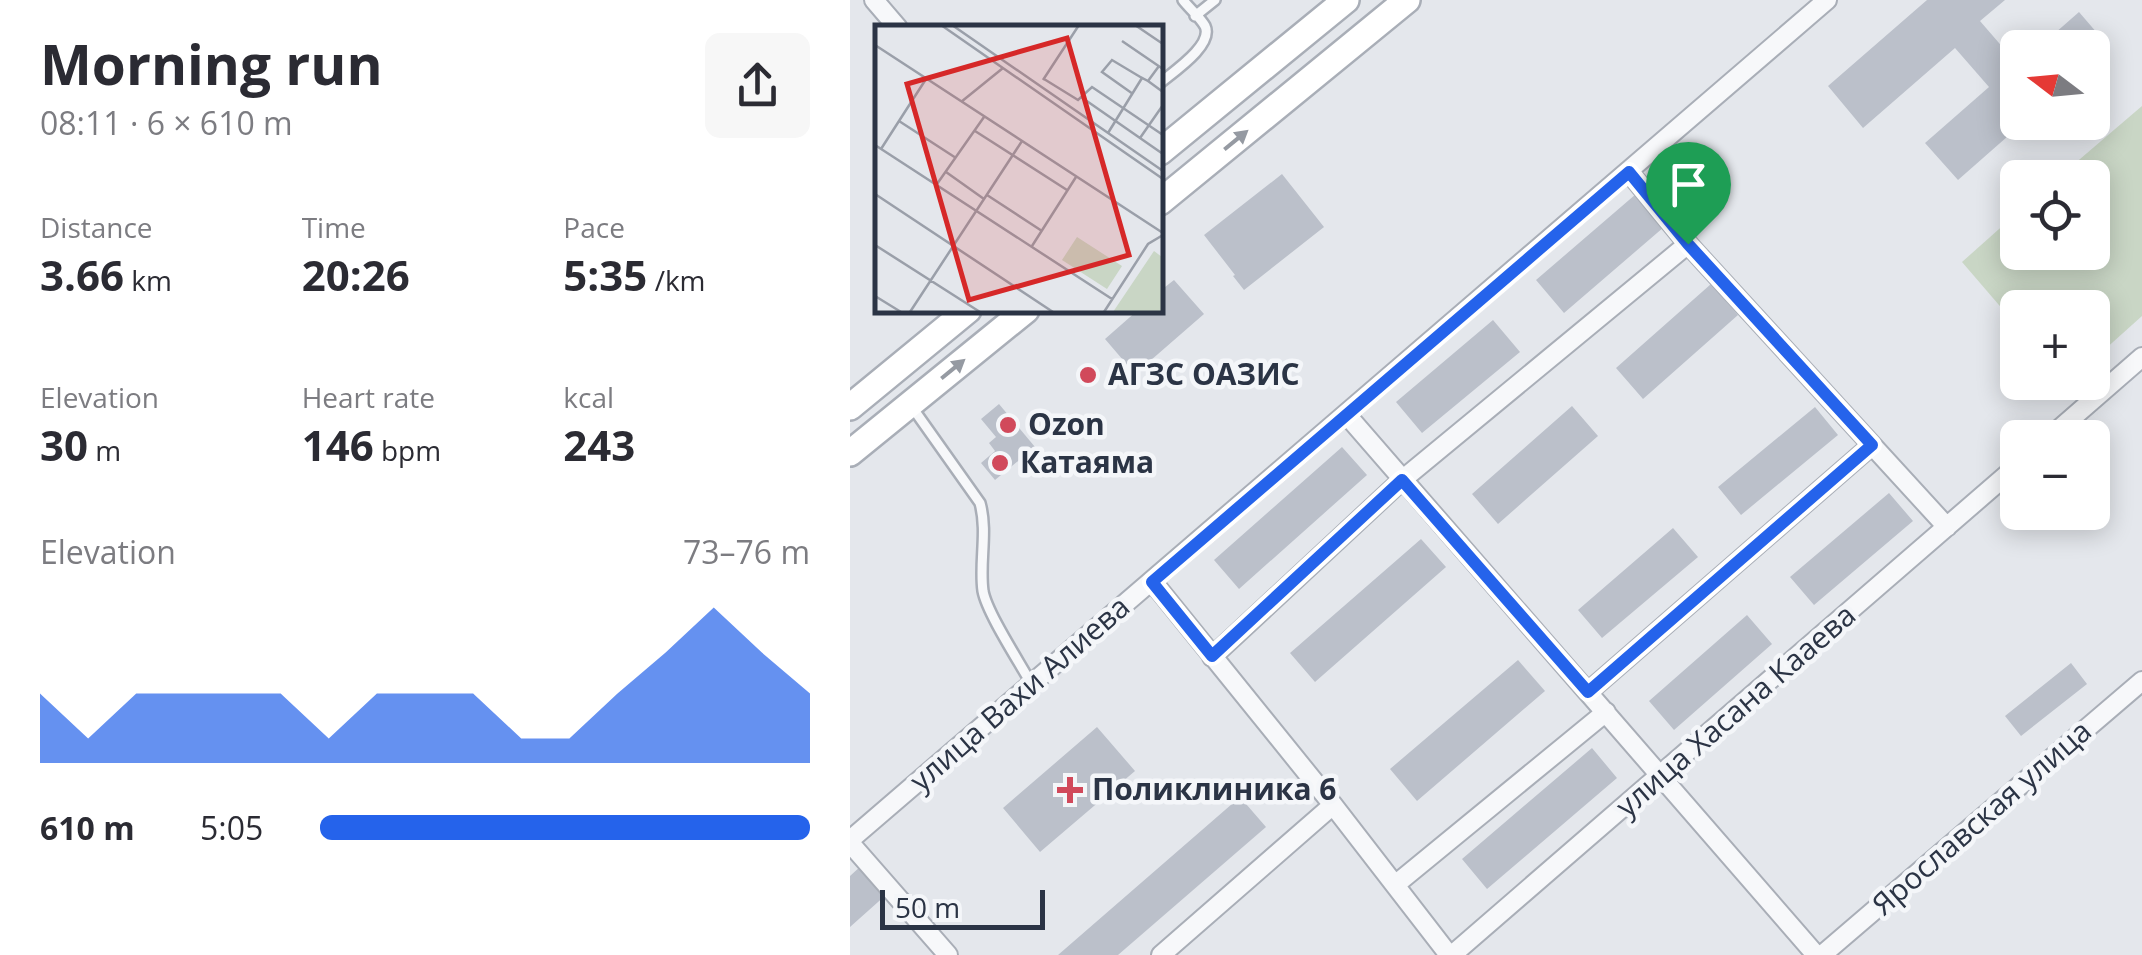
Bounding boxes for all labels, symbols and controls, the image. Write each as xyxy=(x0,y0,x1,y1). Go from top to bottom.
inset map xyxy=(875,25,1162,312)
text: Morning run xyxy=(40,26,383,101)
north arrow xyxy=(2000,30,2110,140)
map controls xyxy=(2000,30,2110,530)
button: share xyxy=(705,33,810,138)
text: 08:11 · 6 × 610 m xyxy=(40,101,293,144)
one-way arrow xyxy=(1223,130,1248,151)
pin xyxy=(1646,142,1731,245)
icon: arrive xyxy=(1661,157,1716,212)
button: locate xyxy=(2000,160,2110,270)
text: Distance xyxy=(40,208,153,246)
text: Time xyxy=(302,208,366,246)
text: Pace xyxy=(563,208,625,246)
text: 3.66 xyxy=(40,246,124,303)
text: 20:26 xyxy=(302,246,410,303)
text: 5:35 xyxy=(563,246,647,303)
text: km xyxy=(124,261,172,299)
text: /km xyxy=(647,261,706,299)
button: + xyxy=(2000,290,2110,400)
place label: АГЗС ОАЗИС xyxy=(1108,353,1300,394)
one-way arrow xyxy=(940,359,966,380)
marker: АГЗС ОАЗИС xyxy=(1077,364,1099,386)
text: Elevation xyxy=(40,378,159,416)
text: Heart rate xyxy=(302,378,435,416)
text: kcal xyxy=(563,378,614,416)
place label: Ozon xyxy=(1028,403,1105,444)
marker: Ozon xyxy=(997,414,1019,436)
text: 30 xyxy=(40,416,88,473)
text: 146 xyxy=(302,416,374,473)
text: 243 xyxy=(563,416,635,473)
button: − xyxy=(2000,420,2110,530)
text: m xyxy=(88,431,121,469)
text: bpm xyxy=(374,431,441,469)
place label: Катаяма xyxy=(1020,441,1154,482)
marker: Катаяма xyxy=(989,452,1011,474)
text: Elevation xyxy=(40,530,176,573)
text: 73–76 m xyxy=(683,530,810,573)
street label: улица Вахи Алиева xyxy=(900,586,1138,800)
street label: улица Хасана Кааева xyxy=(1606,594,1864,826)
street label: Ярославская улица xyxy=(1862,710,2100,924)
place label: Поликлиника 6 xyxy=(1092,768,1337,809)
marker: Поликлиника 6 xyxy=(1057,777,1083,803)
text: 610 m xyxy=(40,806,135,849)
text: 5:05 xyxy=(200,806,263,849)
scale bar xyxy=(880,885,1045,930)
text: 50 m xyxy=(895,888,960,926)

